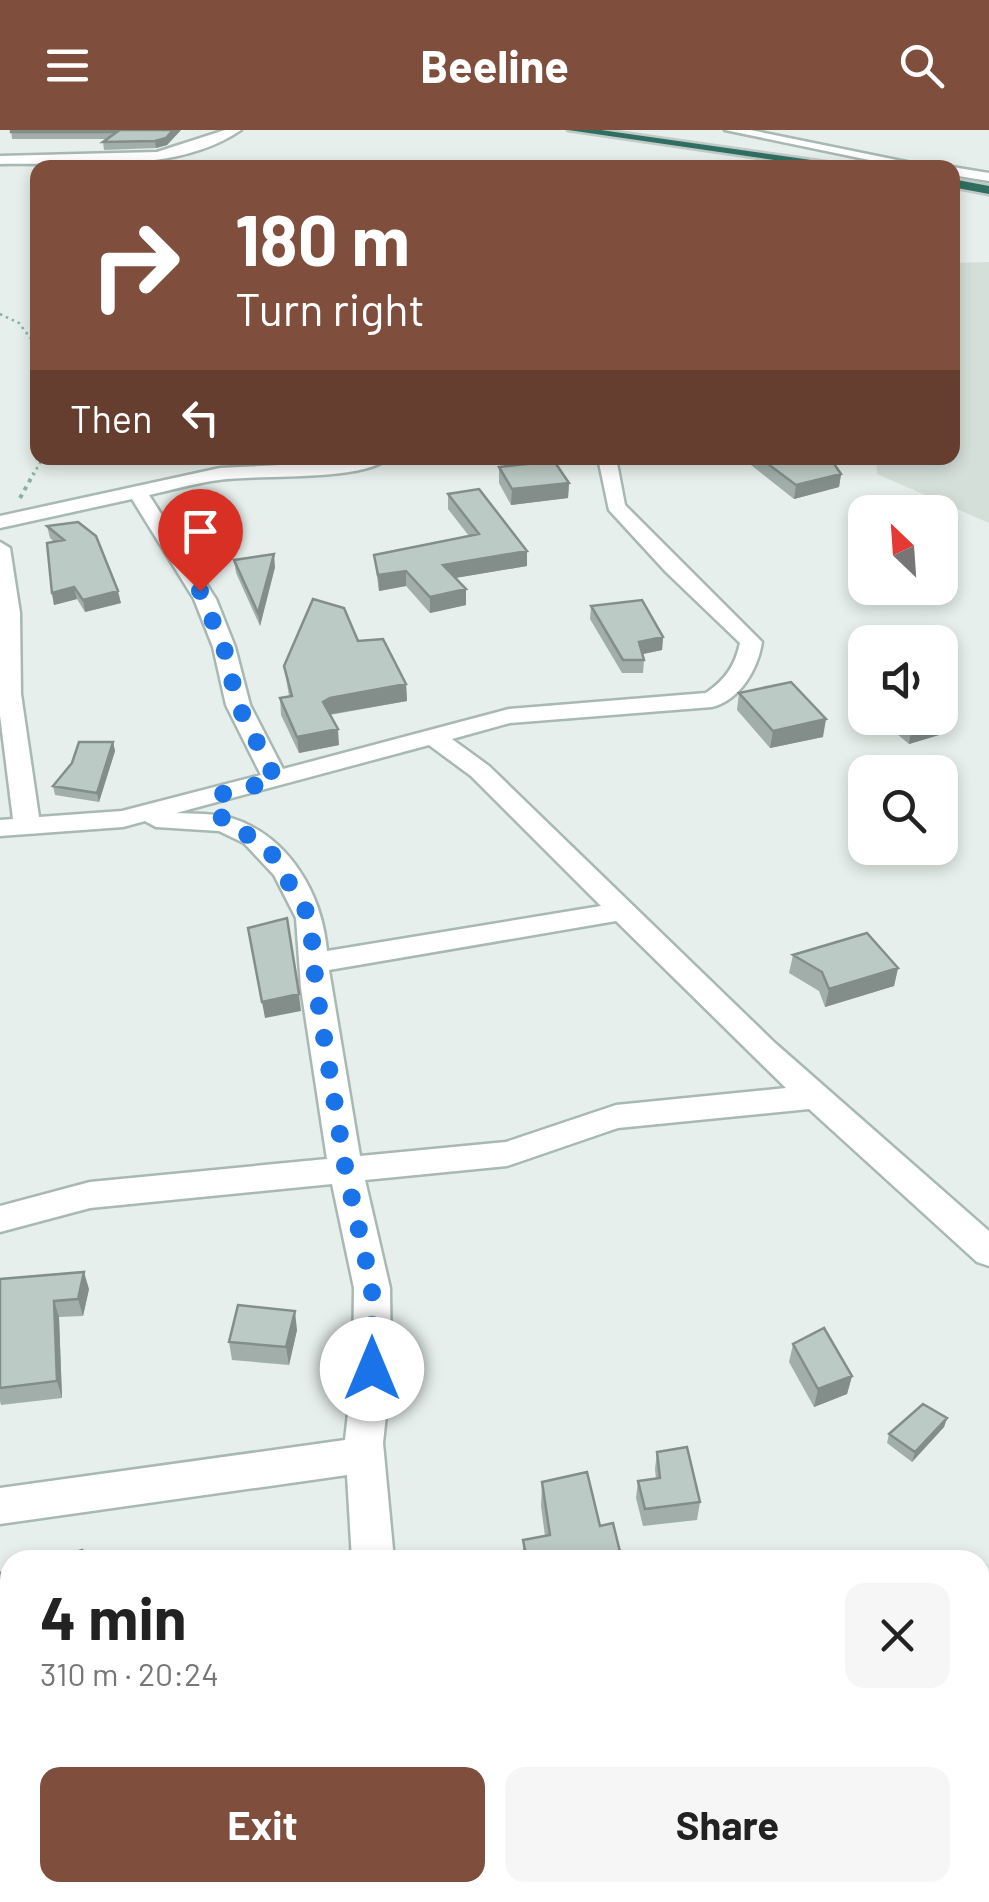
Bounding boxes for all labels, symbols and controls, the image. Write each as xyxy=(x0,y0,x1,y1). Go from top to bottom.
icon: menu xyxy=(40,38,95,93)
text: Beeline xyxy=(420,38,569,92)
icon: search xyxy=(894,38,949,93)
text: 180 m xyxy=(235,196,410,280)
icon: right xyxy=(70,200,200,330)
text: Turn right xyxy=(235,281,425,335)
icon: left xyxy=(173,390,228,445)
text: Then xyxy=(70,395,153,441)
pin xyxy=(158,489,243,592)
north arrow xyxy=(848,495,958,605)
map controls xyxy=(848,495,958,865)
icon: arrive xyxy=(173,504,228,559)
button: sound xyxy=(848,625,958,735)
button: search xyxy=(848,755,958,865)
position arrow xyxy=(320,1317,424,1421)
text: 4 min xyxy=(40,1580,187,1652)
button: close xyxy=(845,1583,950,1688)
text: 310 m · 20:24 xyxy=(40,1654,219,1692)
button: Exit xyxy=(40,1767,485,1882)
button: Share xyxy=(505,1767,950,1882)

